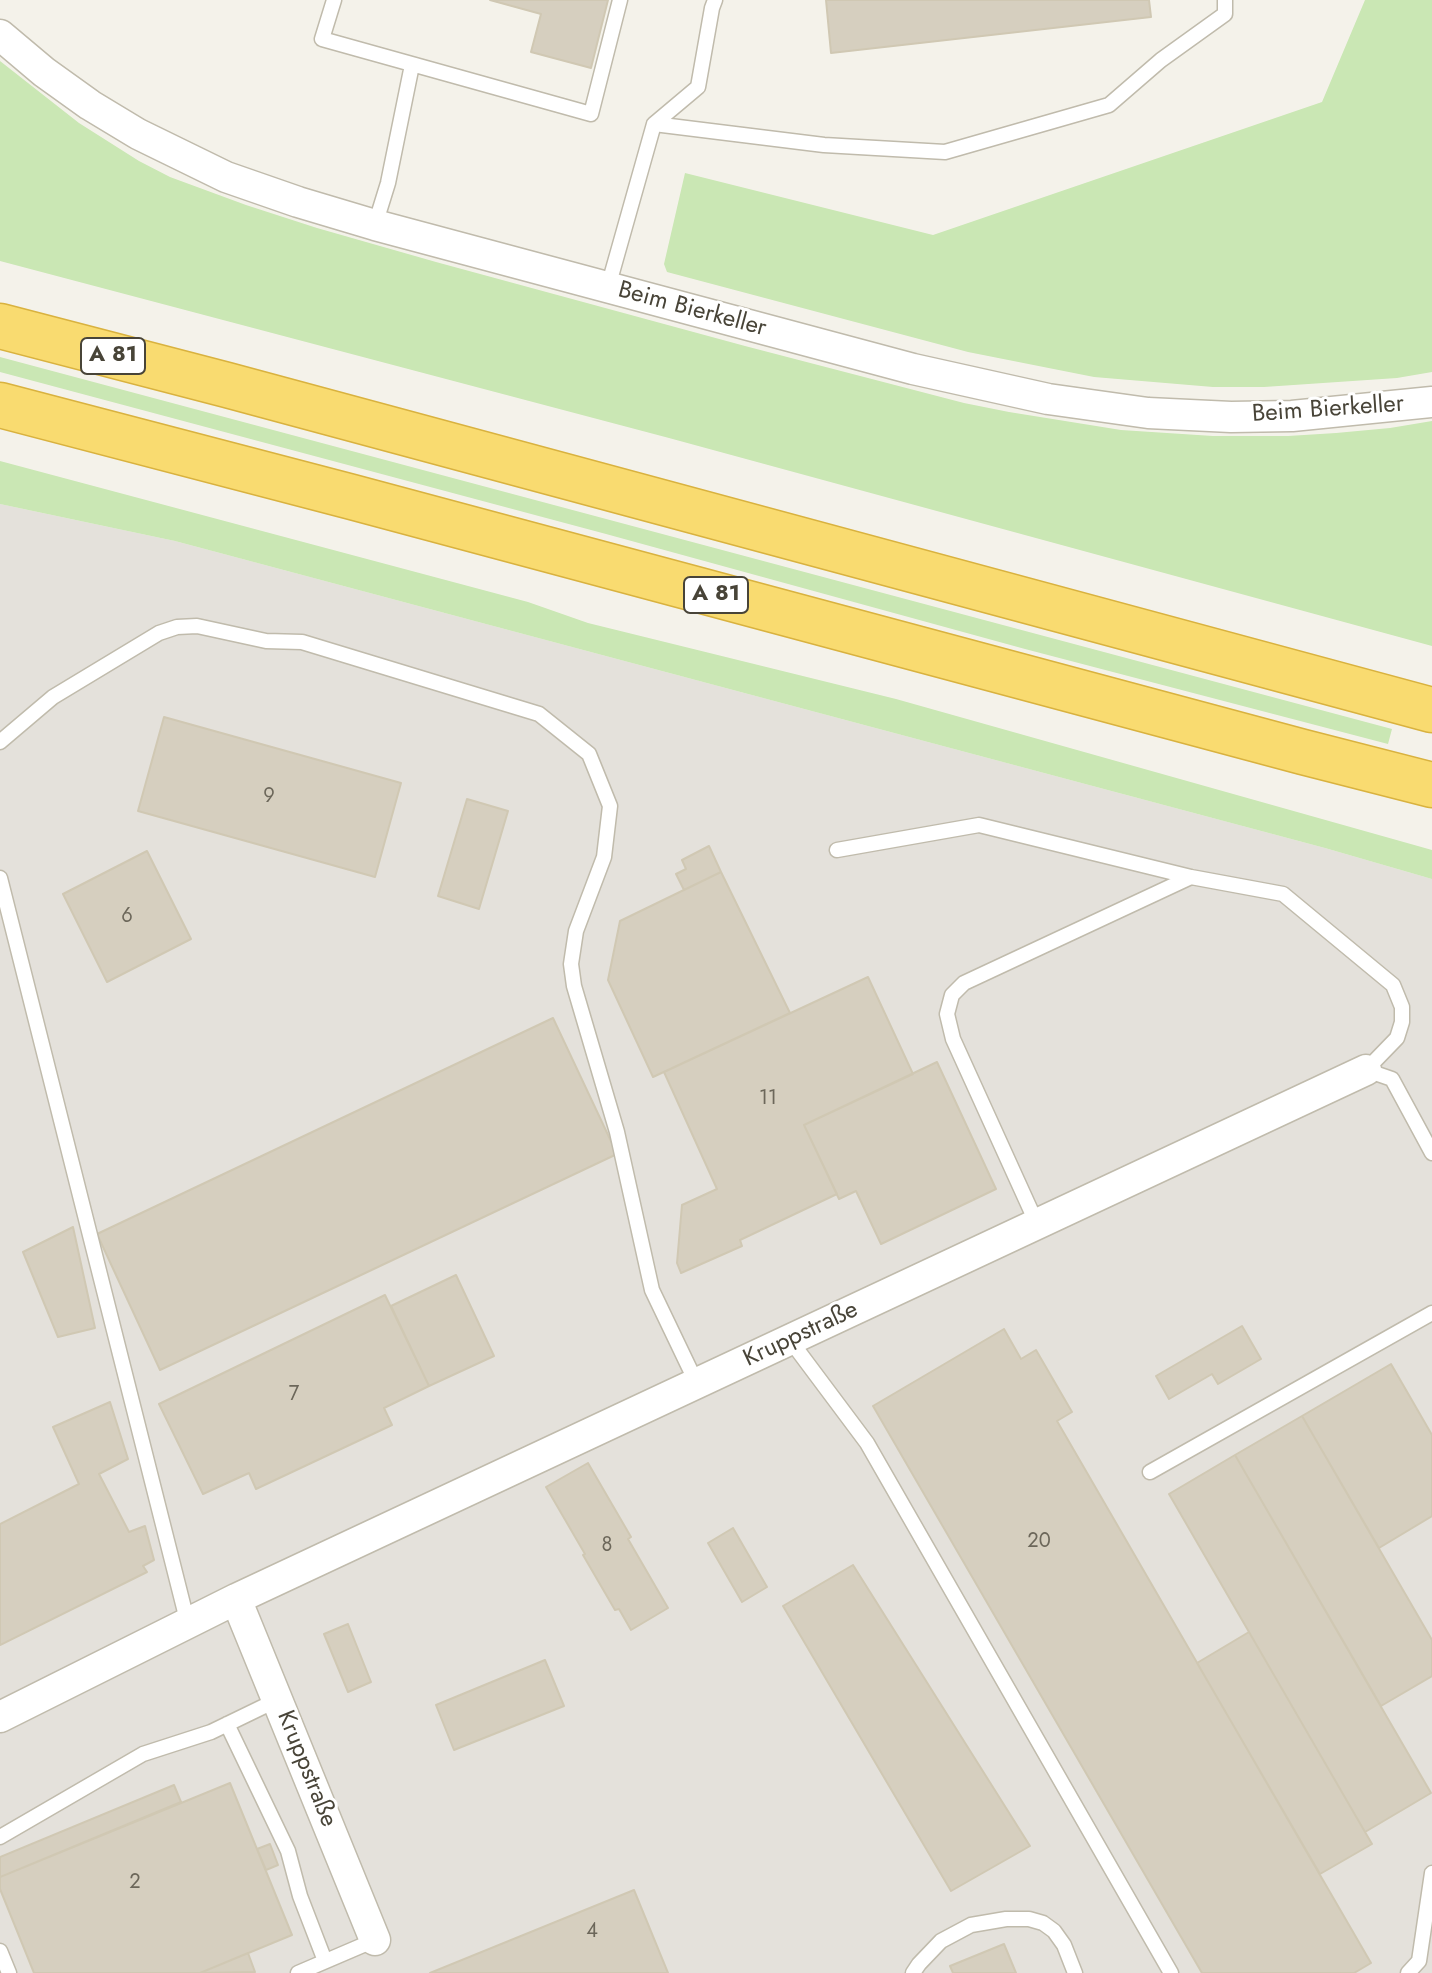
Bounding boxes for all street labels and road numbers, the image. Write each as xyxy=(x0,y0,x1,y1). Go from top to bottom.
street label: Beim Bierkeller xyxy=(615,276,769,344)
road number: A 81 xyxy=(81,338,145,374)
street label: Beim Bierkeller xyxy=(1251,390,1405,430)
road number: A 81 xyxy=(684,577,748,613)
street label: Kruppstraße xyxy=(739,1296,863,1374)
street label: Kruppstraße xyxy=(270,1707,342,1831)

